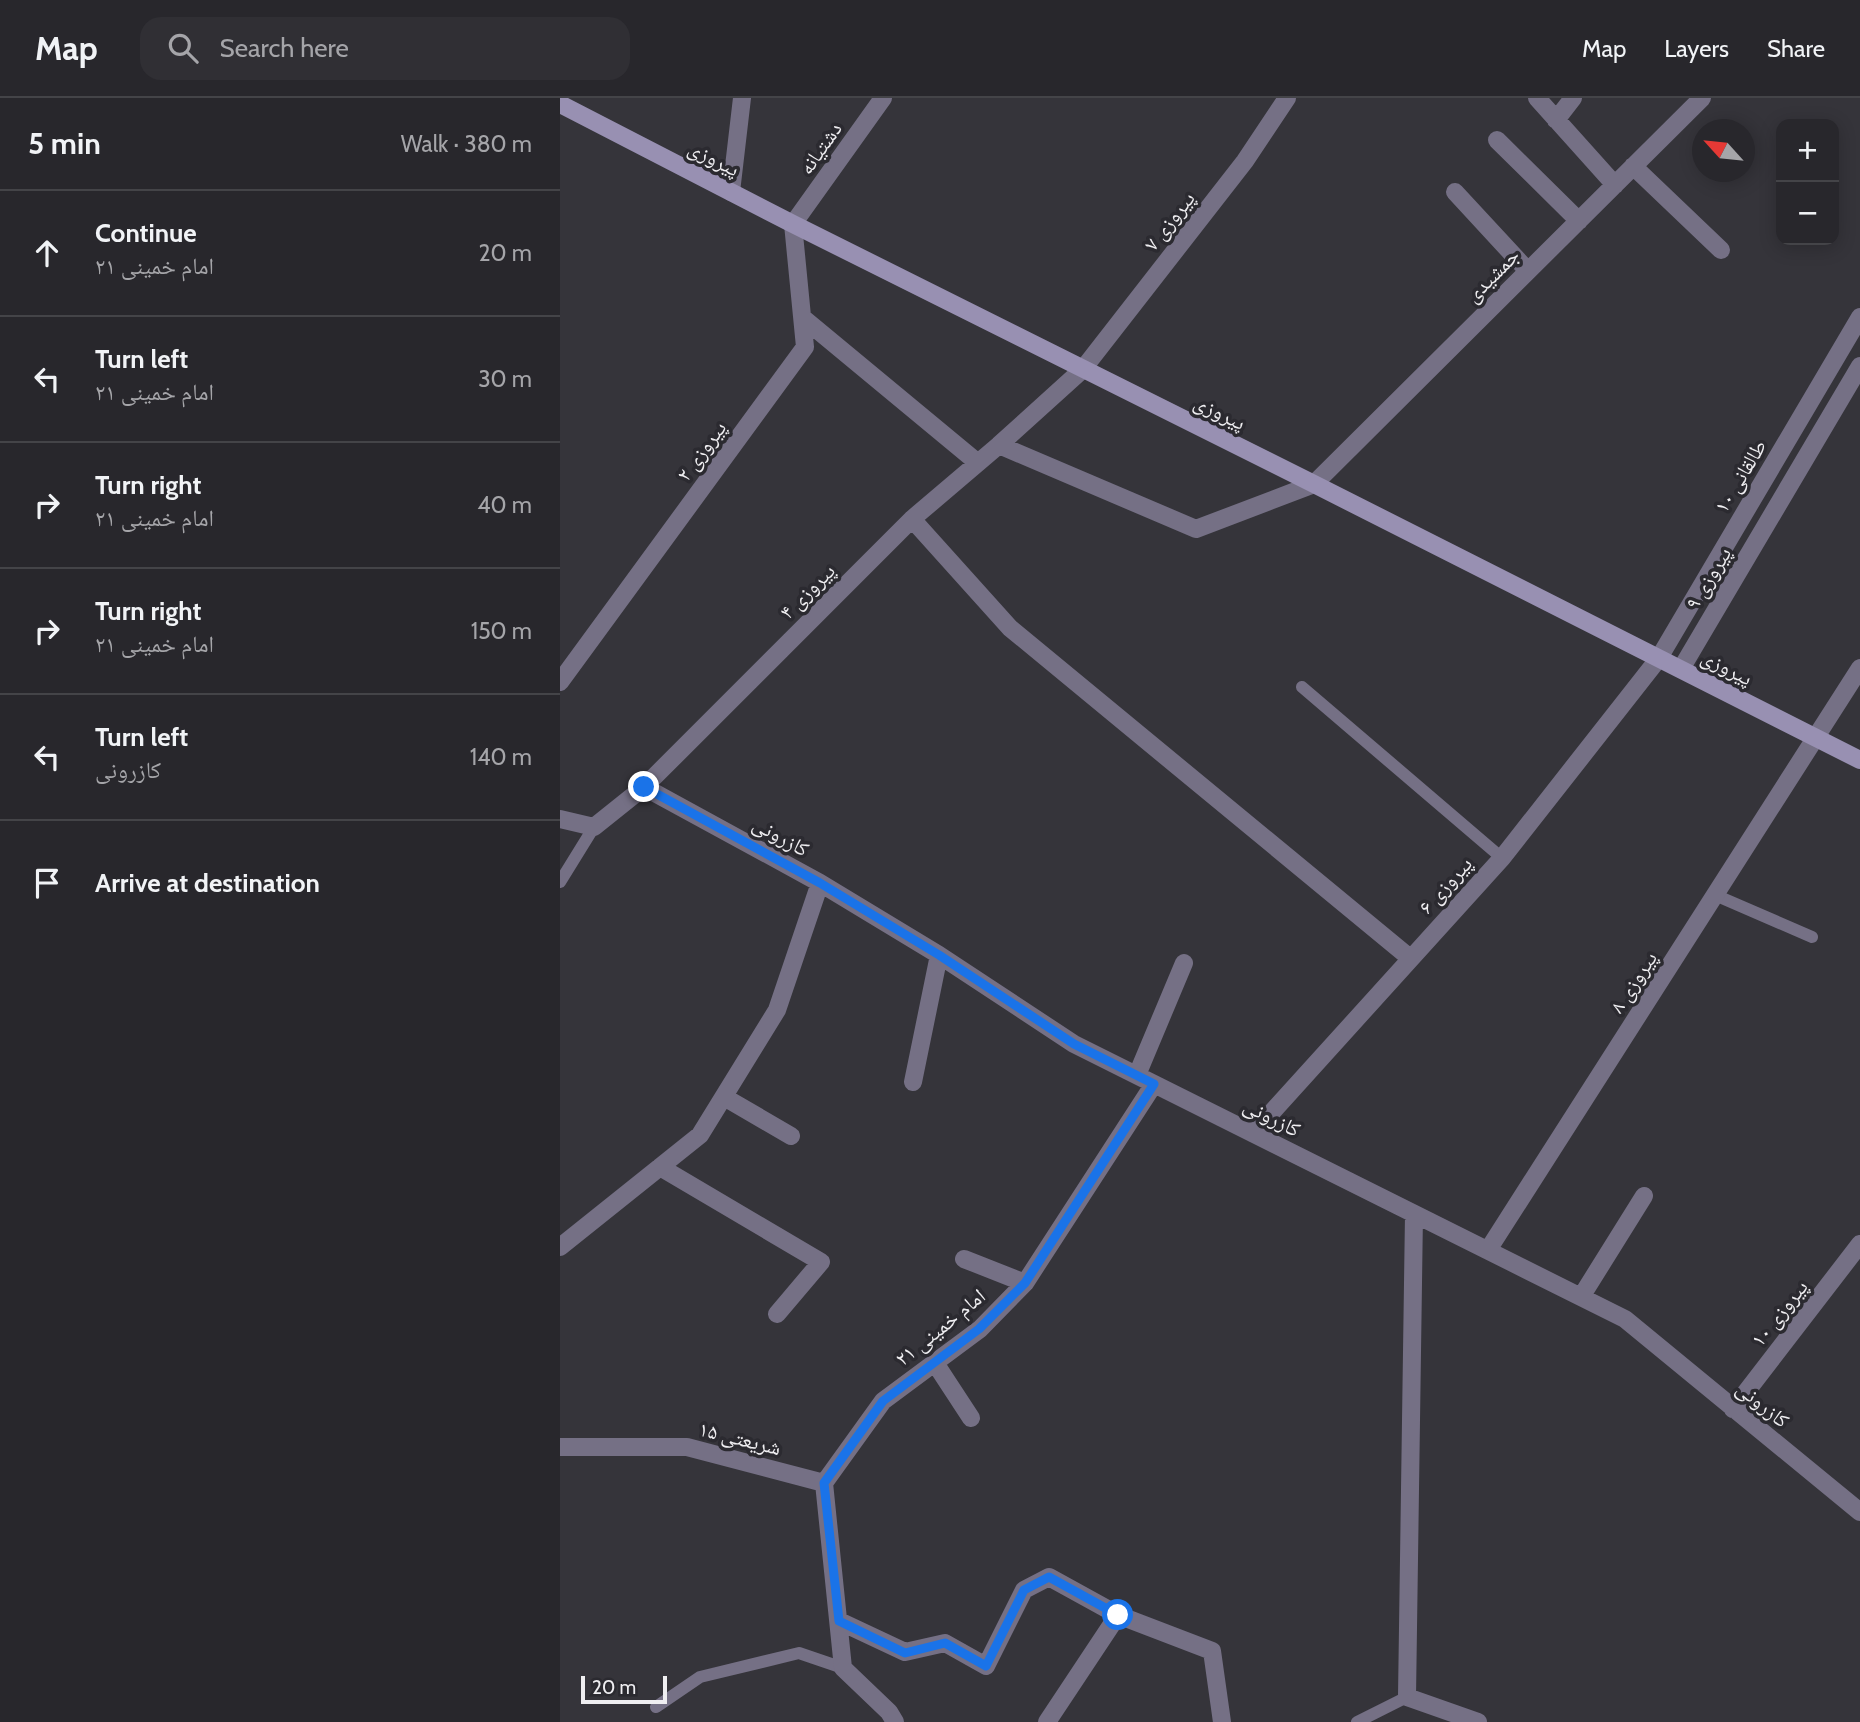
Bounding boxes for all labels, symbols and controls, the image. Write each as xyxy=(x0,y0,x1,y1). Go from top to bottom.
search box xyxy=(140,17,630,80)
text: Map xyxy=(35,28,98,68)
icon: search xyxy=(164,29,202,67)
text: Search here xyxy=(220,32,349,64)
text: Map xyxy=(1582,34,1626,63)
text: Layers xyxy=(1664,34,1729,63)
text: Share xyxy=(1767,34,1825,63)
street label: دشتیانه xyxy=(793,117,847,179)
north arrow xyxy=(1692,119,1755,182)
map controls xyxy=(1776,119,1839,245)
button: + xyxy=(1776,119,1839,182)
text: 5 min xyxy=(28,125,101,162)
text: Walk · 380 m xyxy=(401,130,532,158)
street label: پیروزی xyxy=(684,135,744,182)
button: − xyxy=(1776,182,1839,245)
street label: پیروزی ۷ xyxy=(1138,186,1200,256)
text: Continue xyxy=(95,217,197,249)
icon: ahead xyxy=(28,234,66,272)
text: 20 m xyxy=(479,239,532,267)
street label: جمشیدی xyxy=(1460,243,1524,307)
text: امام خمینی ۲۱ xyxy=(95,252,214,280)
text: Turn left xyxy=(95,343,188,375)
icon: left xyxy=(28,360,66,398)
text: 30 m xyxy=(478,365,532,393)
text: امام خمینی ۲۱ xyxy=(95,378,214,406)
street label: پیروزی xyxy=(1190,389,1250,435)
street label: پیروزی ۲ xyxy=(671,416,731,486)
street label: طالقانی ۱۰ xyxy=(1708,435,1772,518)
text: Turn right xyxy=(95,469,201,501)
icon: right xyxy=(28,486,66,524)
text: 40 m xyxy=(477,491,532,519)
text: امام خمینی ۲۱ xyxy=(95,504,214,532)
street label: پیروزی ۹ xyxy=(1680,542,1736,614)
street label: پیروزی ۴ xyxy=(774,558,840,624)
text: Turn right xyxy=(95,595,201,627)
icon: right xyxy=(28,612,66,650)
text: 150 m xyxy=(471,617,532,645)
text: امام خمینی ۲۱ xyxy=(95,630,214,658)
street label: پیروزی xyxy=(1697,644,1757,691)
text: Turn left xyxy=(95,721,188,753)
icon: left xyxy=(28,738,66,776)
text: 140 m xyxy=(470,743,532,771)
text: کازرونی xyxy=(95,756,161,784)
route end xyxy=(628,771,659,802)
street label: کازرونی xyxy=(748,810,814,863)
street label: پیروزی ۶ xyxy=(1413,851,1477,919)
icon: arrive xyxy=(28,864,66,902)
text: Arrive at destination xyxy=(95,867,320,899)
street label: پیروزی ۸ xyxy=(1604,947,1662,1018)
street label: کازرونی xyxy=(1239,1092,1305,1143)
street label: پیروزی ۱۰ xyxy=(1745,1275,1813,1351)
street label: امام خمینی ۲۱ xyxy=(890,1283,991,1372)
street label: کازرونی xyxy=(1731,1375,1795,1434)
street label: شریعتی ۱۵ xyxy=(696,1416,784,1461)
route start xyxy=(1102,1599,1133,1630)
scale bar xyxy=(581,1673,667,1705)
text: 20 m xyxy=(592,1676,636,1699)

